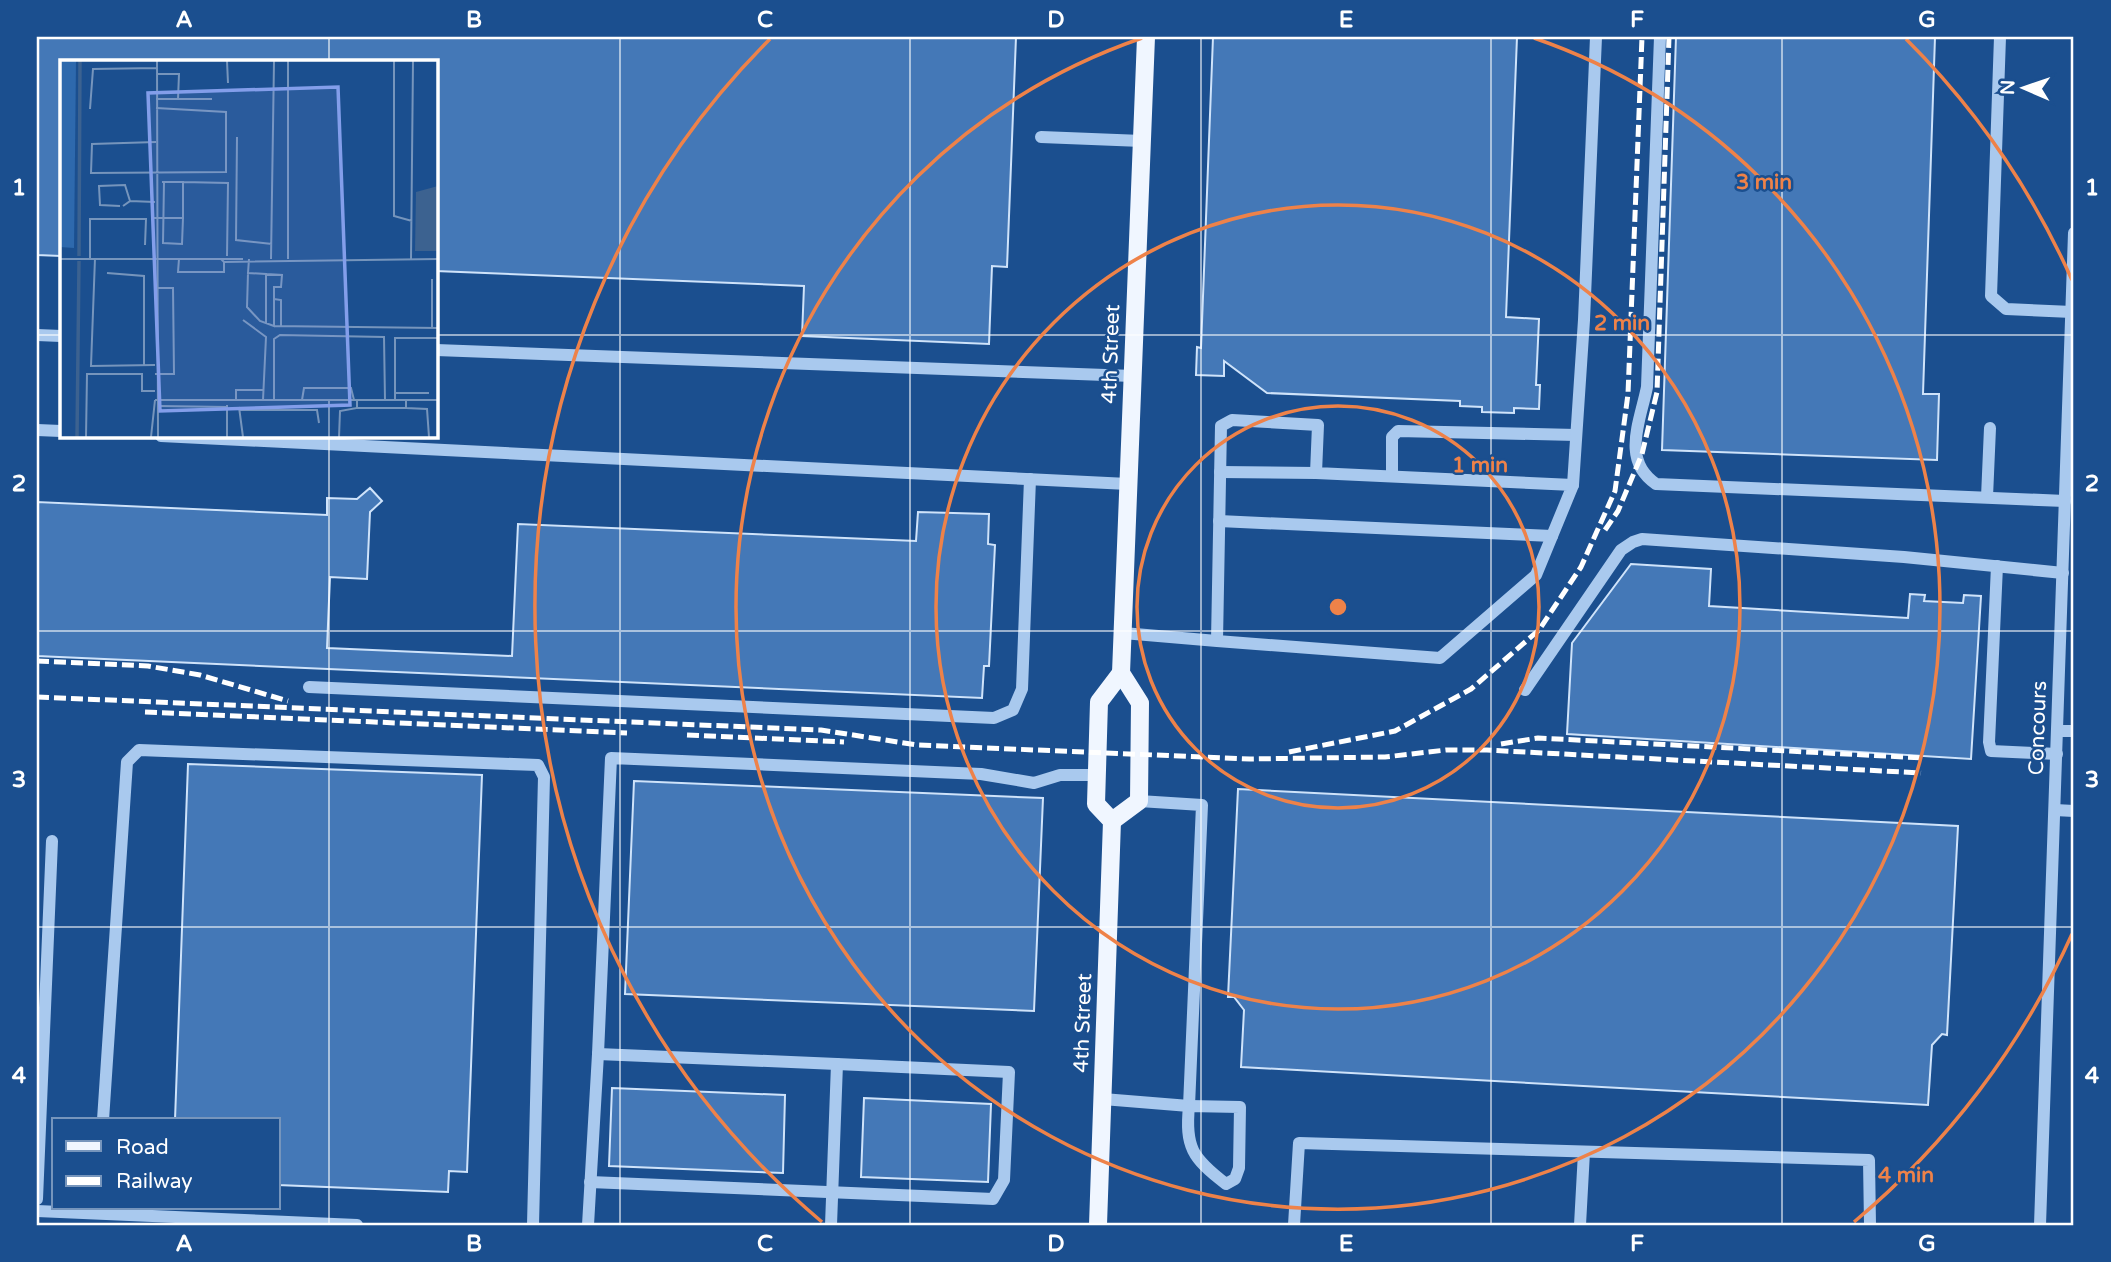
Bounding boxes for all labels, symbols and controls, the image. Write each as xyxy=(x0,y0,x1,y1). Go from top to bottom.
text: A xyxy=(175,6,193,34)
text: B xyxy=(466,6,482,34)
text: C xyxy=(757,6,773,34)
text: D xyxy=(1047,6,1065,34)
text: E xyxy=(1339,6,1353,34)
text: F xyxy=(1630,6,1644,34)
text: G xyxy=(1918,6,1936,34)
north arrow xyxy=(1988,52,2058,122)
inset map xyxy=(60,60,438,438)
text: N xyxy=(1997,79,2019,95)
text: 3 min xyxy=(1736,170,1792,195)
text: 1 xyxy=(12,174,26,202)
text: 1 xyxy=(2085,174,2099,202)
street label: 4th Street xyxy=(1097,304,1125,404)
text: 2 min xyxy=(1594,311,1650,336)
text: 1 min xyxy=(1452,453,1508,478)
text: 2 xyxy=(12,470,26,498)
text: 2 xyxy=(2085,470,2099,498)
centre of rings xyxy=(1326,595,1350,619)
street label: Concours xyxy=(2024,680,2052,776)
text: 3 xyxy=(12,766,26,794)
text: 3 xyxy=(2085,766,2099,794)
street label: 4th Street xyxy=(1069,973,1097,1073)
text: 4 xyxy=(12,1062,27,1090)
text: 4 xyxy=(2085,1062,2100,1090)
legend xyxy=(52,1118,280,1210)
text: Road xyxy=(116,1135,169,1160)
text: 4 min xyxy=(1878,1163,1934,1188)
text: Railway xyxy=(116,1169,193,1194)
text: A xyxy=(175,1230,193,1258)
text: B xyxy=(466,1230,482,1258)
text: C xyxy=(757,1230,773,1258)
text: D xyxy=(1047,1230,1065,1258)
text: E xyxy=(1339,1230,1353,1258)
text: F xyxy=(1630,1230,1644,1258)
text: G xyxy=(1918,1230,1936,1258)

